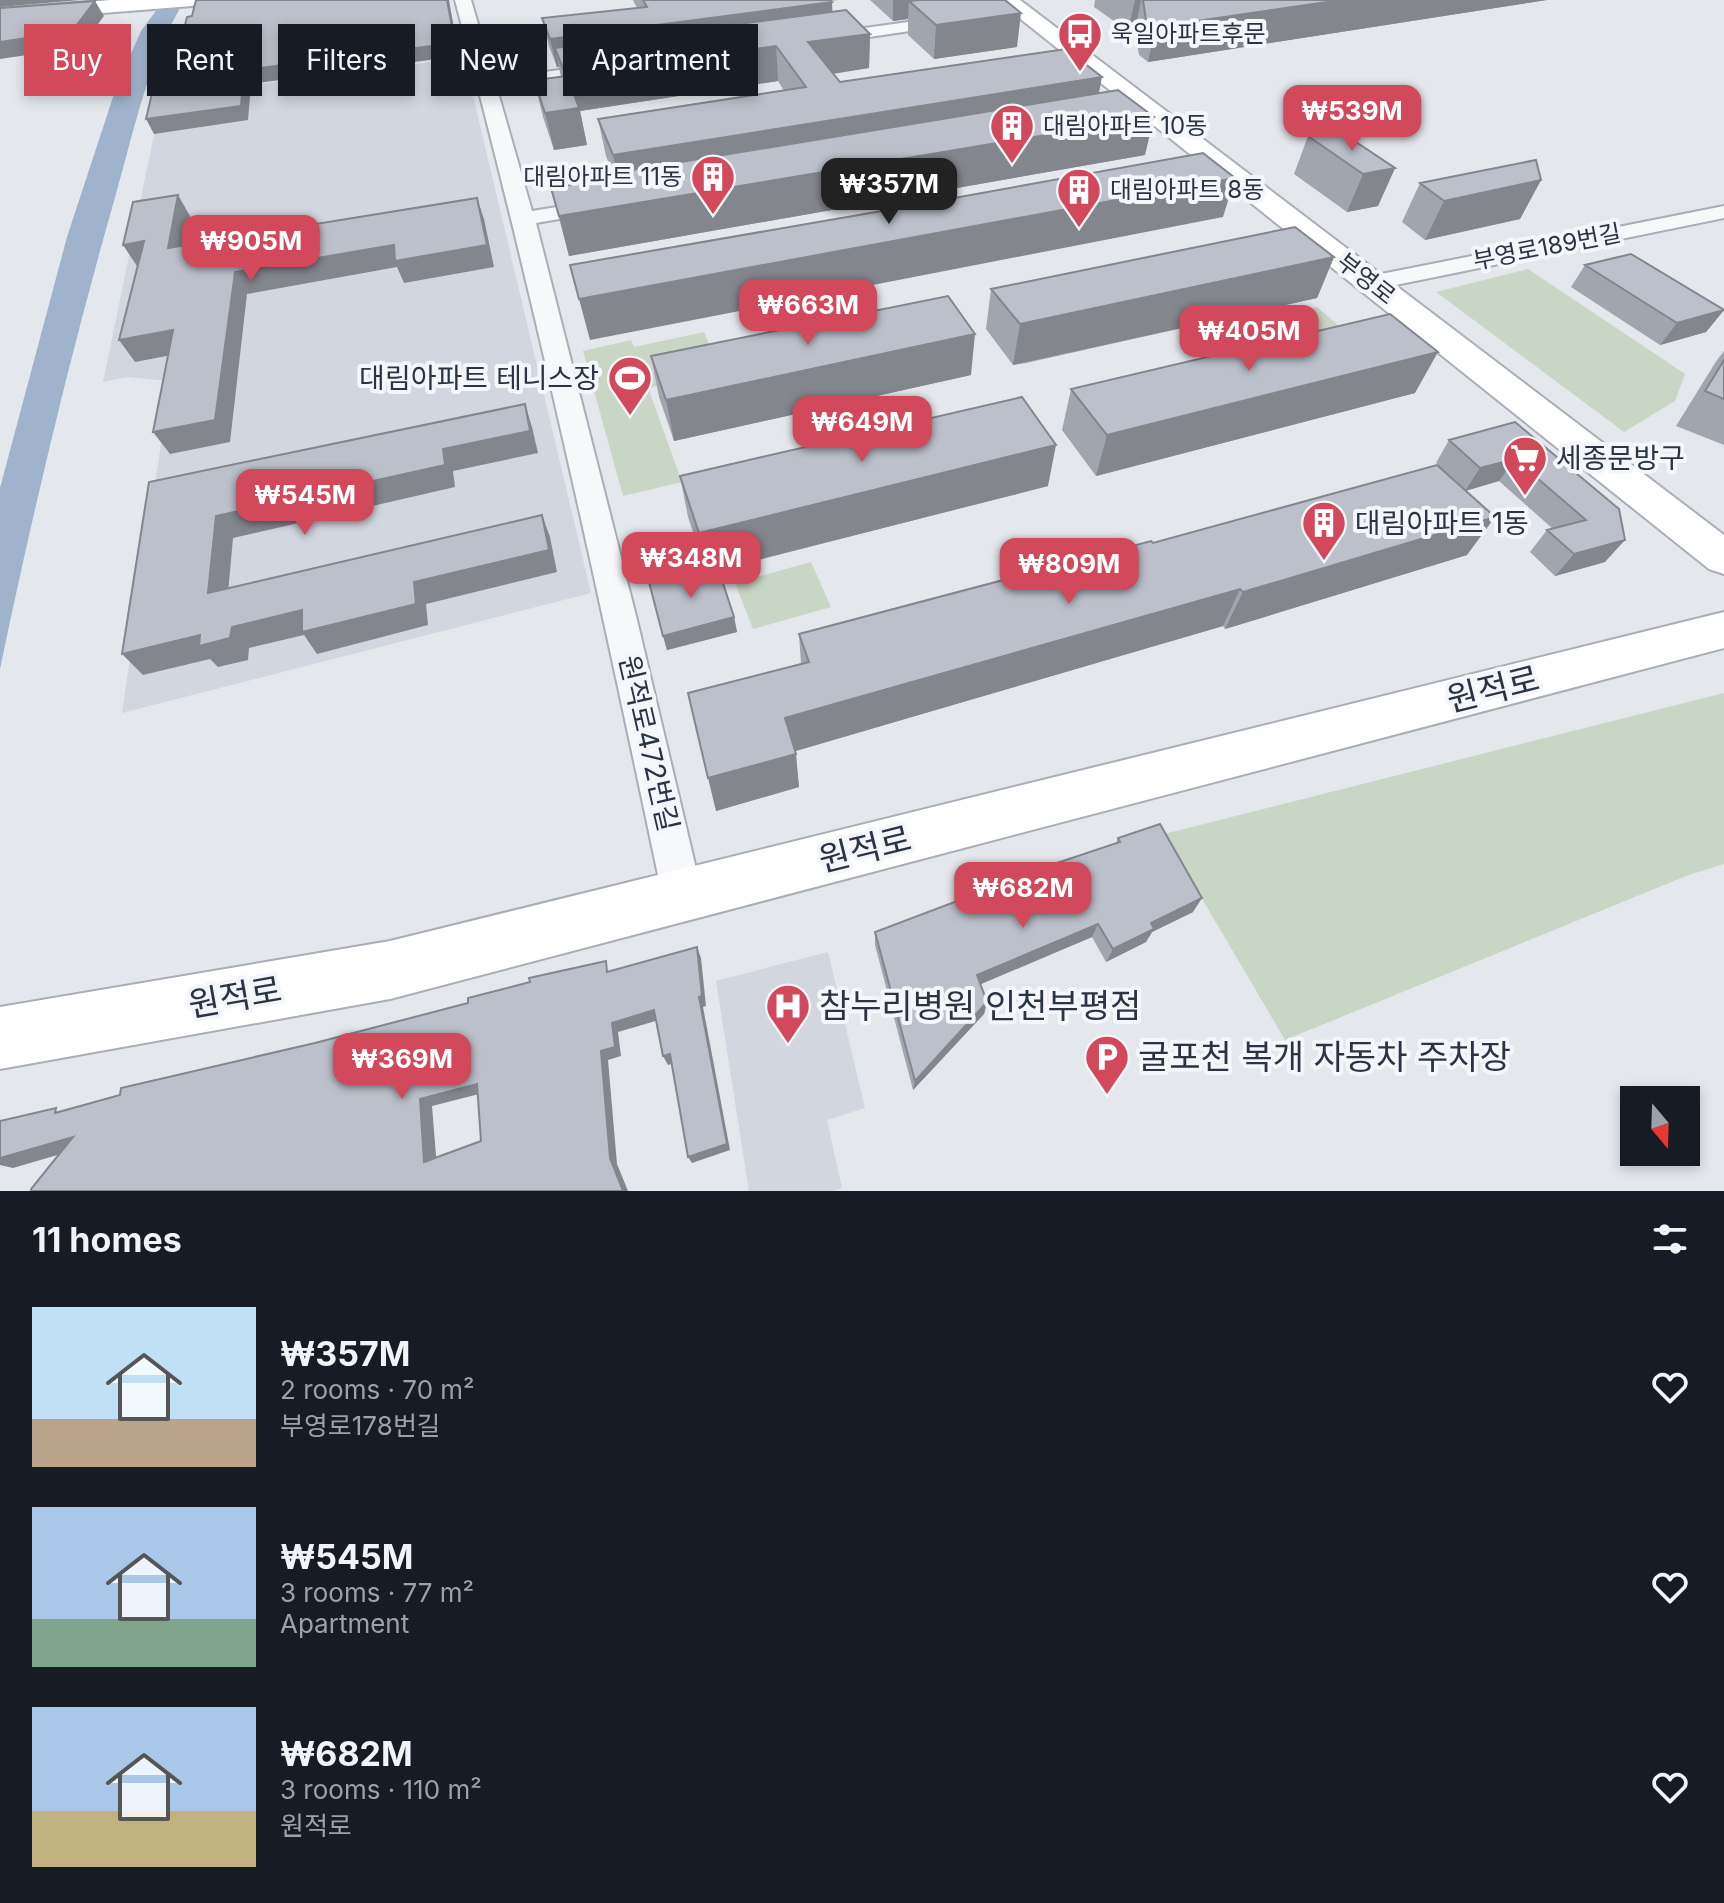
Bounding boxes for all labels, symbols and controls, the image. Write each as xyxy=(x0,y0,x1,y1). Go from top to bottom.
bus stop icon: 욱일아파트후문 xyxy=(1056,10,1104,73)
place label: 욱일아파트후문 xyxy=(1111,19,1266,48)
chip: Buy xyxy=(24,24,131,96)
chip: Rent xyxy=(147,24,262,96)
chip: Filters xyxy=(278,24,415,96)
chip: New xyxy=(431,24,547,96)
chip: Apartment xyxy=(563,24,758,96)
pin: ₩539M xyxy=(1296,85,1408,153)
text: ₩539M xyxy=(1301,95,1403,126)
building icon: 대림아파트 10동 xyxy=(988,102,1036,165)
place label: 대림아파트 10동 xyxy=(1043,111,1207,140)
building icon: 대림아파트 11동 xyxy=(689,153,737,216)
pin: ₩357M xyxy=(833,158,945,226)
place label: 대림아파트 11동 xyxy=(523,162,682,191)
building icon: 대림아파트 8동 xyxy=(1055,166,1103,229)
text: ₩357M xyxy=(839,168,939,199)
place label: 대림아파트 8동 xyxy=(1110,175,1264,204)
pin: ₩905M xyxy=(195,215,307,283)
street label: 부영로189번길 xyxy=(1471,218,1623,275)
text: ₩905M xyxy=(200,225,302,256)
street label: 부영로 xyxy=(1331,247,1401,310)
pin: ₩663M xyxy=(752,279,864,347)
text: ₩663M xyxy=(757,289,859,320)
pin: ₩405M xyxy=(1193,305,1305,373)
text: ₩405M xyxy=(1198,315,1300,346)
sports icon: 대림아파트 테니스장 xyxy=(606,354,654,417)
place label: 대림아파트 테니스장 xyxy=(359,361,599,395)
pin: ₩649M xyxy=(806,396,918,464)
text: ₩649M xyxy=(811,406,913,437)
supermarket icon: 세종문방구 xyxy=(1501,434,1549,497)
place label: 세종문방구 xyxy=(1556,441,1685,475)
pin: ₩545M xyxy=(249,469,361,537)
text: ₩545M xyxy=(254,479,356,510)
building icon: 대림아파트 1동 xyxy=(1300,499,1348,562)
place label: 대림아파트 1동 xyxy=(1355,506,1529,540)
pin: ₩348M xyxy=(635,532,747,600)
pin: ₩809M xyxy=(1013,538,1125,606)
text: ₩348M xyxy=(640,542,742,573)
text: ₩809M xyxy=(1018,548,1120,579)
street label: 원적로472번길 xyxy=(612,652,686,834)
street label: 원적로 xyxy=(1442,657,1543,720)
street label: 원적로 xyxy=(814,817,915,880)
pin: ₩682M xyxy=(967,862,1079,930)
text: ₩682M xyxy=(972,872,1074,903)
street label: 원적로 xyxy=(185,968,285,1025)
hospital icon: 참누리병원 인천부평점 xyxy=(764,982,812,1045)
place label: 참누리병원 인천부평점 xyxy=(819,985,1141,1026)
pin: ₩369M xyxy=(346,1033,458,1101)
parking icon: 굴포천 복개 자동차 주차장 xyxy=(1083,1033,1131,1096)
place label: 굴포천 복개 자동차 주차장 xyxy=(1138,1036,1511,1077)
text: ₩369M xyxy=(351,1043,453,1074)
north arrow xyxy=(1620,1086,1700,1166)
map controls xyxy=(1620,1086,1700,1166)
icon: filters xyxy=(1648,1217,1692,1261)
text: 11 homes xyxy=(32,1219,182,1260)
text: ₩357M xyxy=(280,1333,410,1374)
icon: home xyxy=(96,1339,192,1435)
icon: heart xyxy=(1648,1365,1692,1409)
text: 2 rooms · 70 m² xyxy=(280,1374,475,1405)
text: 부영로178번길 xyxy=(280,1410,441,1441)
text: ₩545M xyxy=(280,1536,413,1577)
icon: home xyxy=(96,1539,192,1635)
icon: heart xyxy=(1648,1565,1692,1609)
text: 3 rooms · 77 m² xyxy=(280,1577,474,1608)
text: Apartment xyxy=(280,1608,409,1639)
text: ₩682M xyxy=(280,1733,413,1774)
icon: home xyxy=(96,1739,192,1835)
icon: heart xyxy=(1648,1765,1692,1809)
text: 3 rooms · 110 m² xyxy=(280,1774,482,1805)
text: 원적로 xyxy=(280,1810,352,1841)

